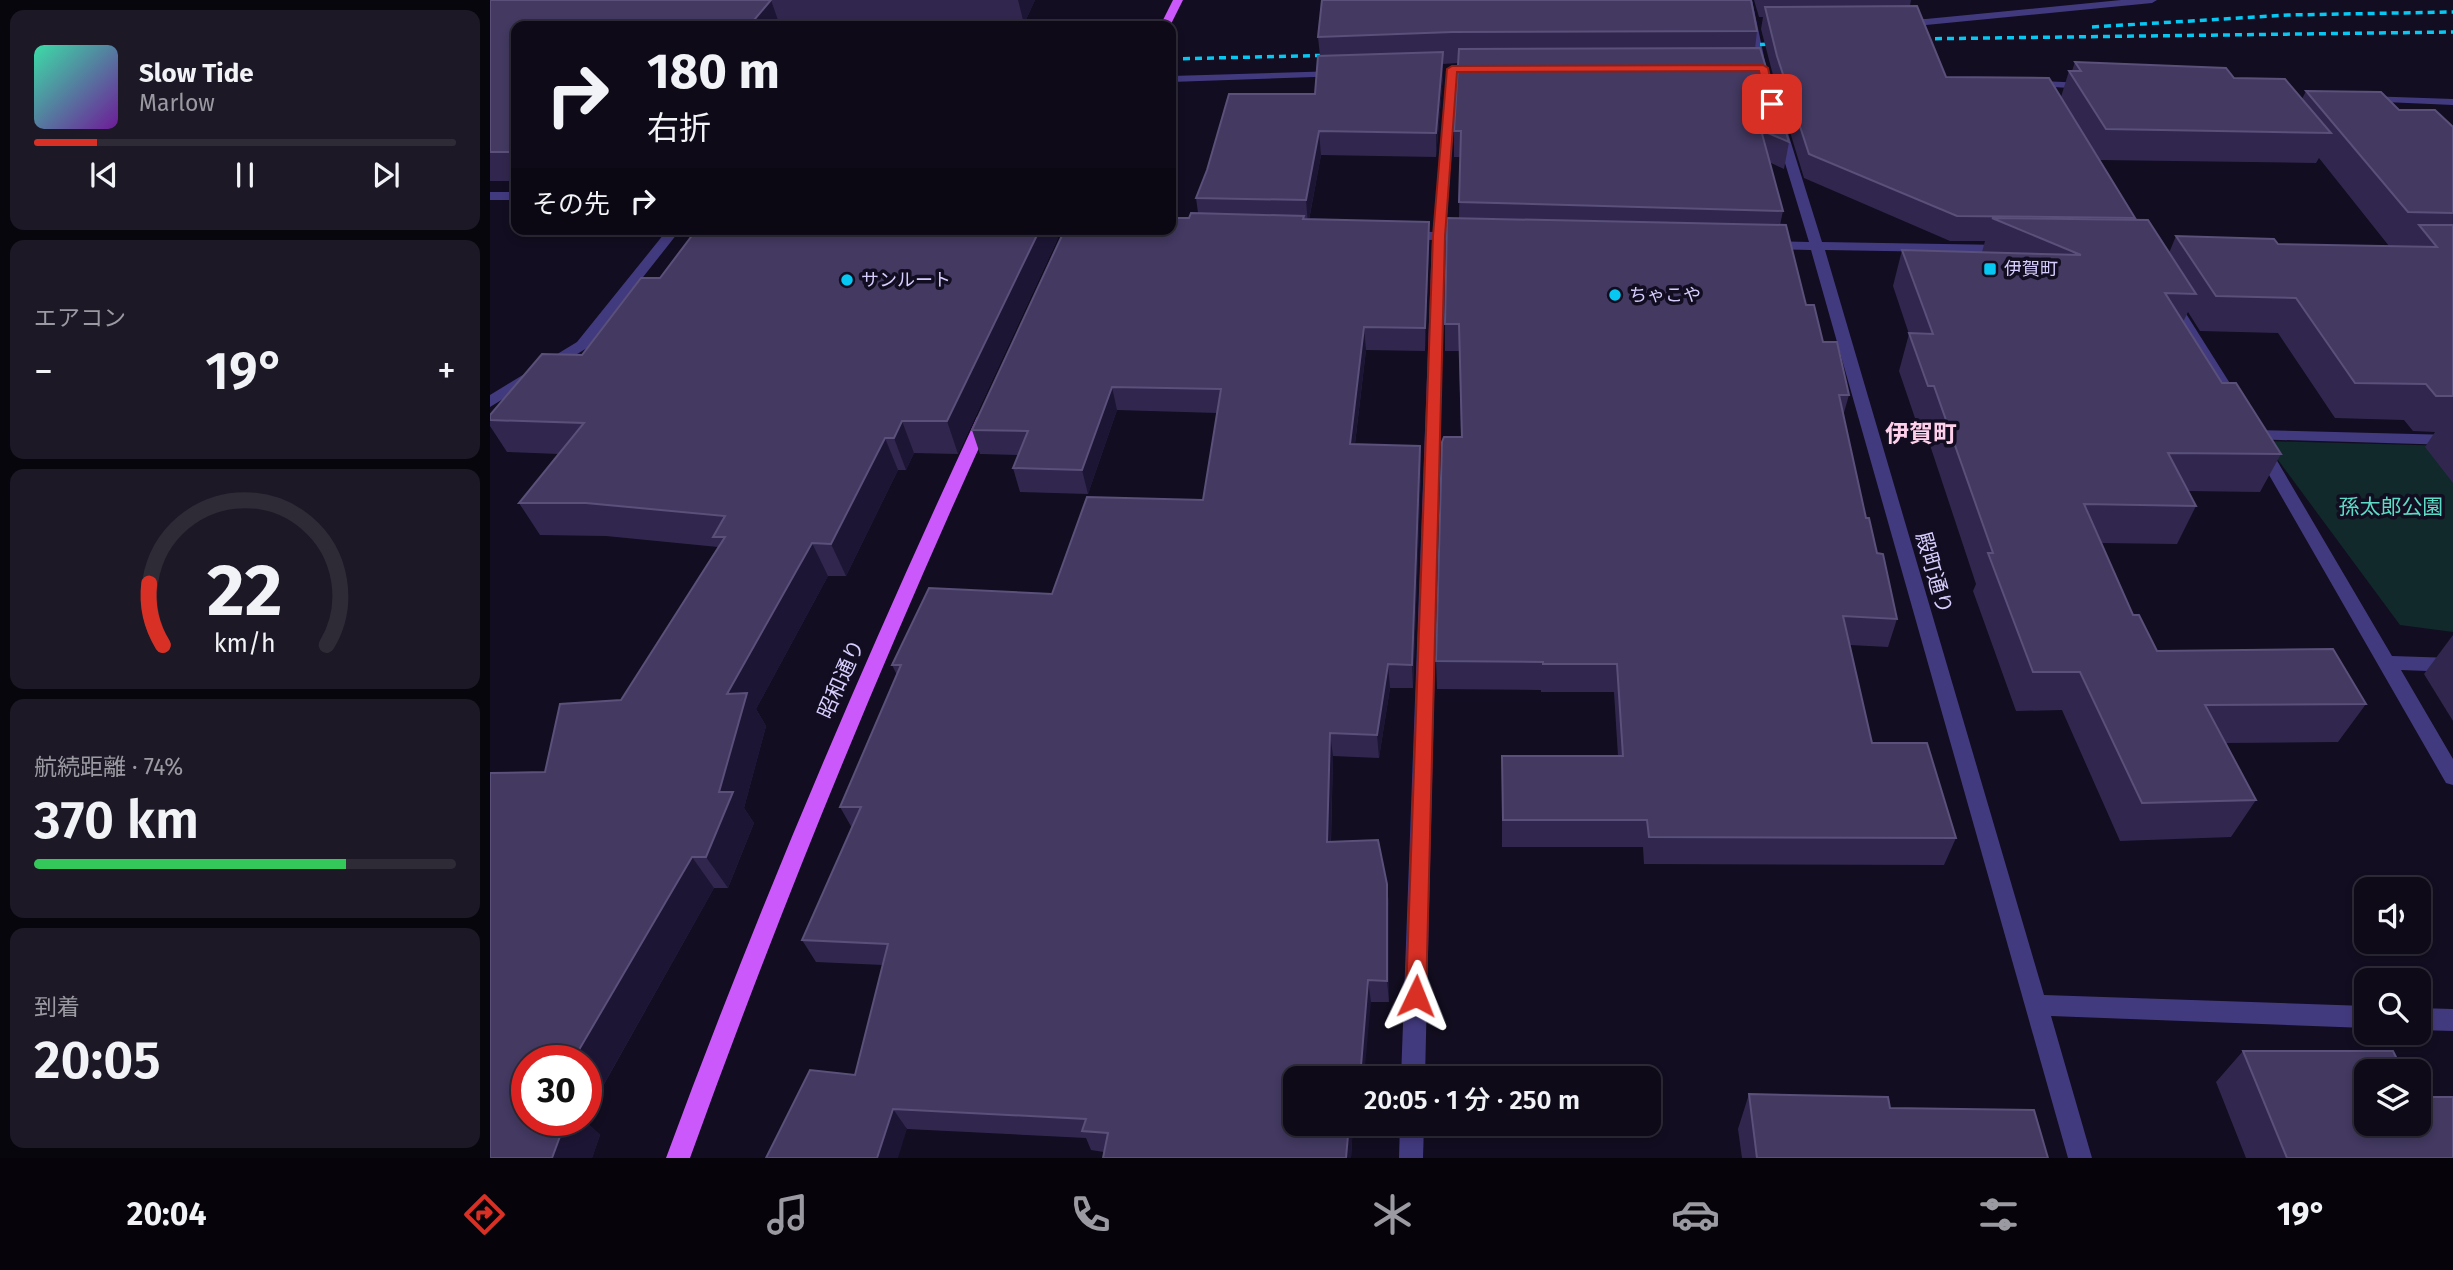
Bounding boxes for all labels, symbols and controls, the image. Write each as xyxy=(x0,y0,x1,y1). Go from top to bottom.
text: 180 m xyxy=(647,42,780,101)
icon: right xyxy=(532,49,623,140)
text: Slow Tide xyxy=(139,58,254,89)
pin xyxy=(1742,74,1802,134)
icon: arrive xyxy=(1753,85,1791,123)
text: Marlow xyxy=(139,89,215,117)
text: 右折 xyxy=(647,109,711,147)
icon: previous xyxy=(85,156,123,194)
icon: pause xyxy=(226,156,264,194)
icon: next xyxy=(367,156,405,194)
icon: right xyxy=(624,182,662,220)
text: その先 xyxy=(532,189,610,220)
place label: 伊賀町 xyxy=(2004,258,2058,280)
marker: 伊賀町 xyxy=(1982,261,1998,277)
place label: サンルート xyxy=(861,269,951,291)
marker: サンルート xyxy=(839,272,855,288)
place label: ちゃこや xyxy=(1629,284,1701,306)
marker: ちゃこや xyxy=(1607,287,1623,303)
text: エアコン xyxy=(34,304,126,332)
text: 19° xyxy=(205,340,285,403)
text: − xyxy=(34,348,53,394)
text: + xyxy=(437,348,456,394)
district label: 伊賀町 xyxy=(1885,420,1957,448)
park label: 孫太郎公園 xyxy=(2339,494,2444,520)
street label: 殿町通り xyxy=(1910,529,1958,617)
text: 22 xyxy=(207,547,283,634)
text: km/h xyxy=(214,629,276,659)
street label: 昭和通り xyxy=(812,635,870,723)
text: 航続距離 · 74% xyxy=(34,753,183,781)
text: 370 km xyxy=(34,789,199,852)
map controls xyxy=(2354,877,2431,1136)
button: sound xyxy=(2354,877,2431,954)
position arrow xyxy=(1379,959,1453,1033)
button: search xyxy=(2354,968,2431,1045)
text: 到着 xyxy=(34,993,80,1021)
text: 20:05 xyxy=(34,1029,161,1092)
speed limit sign: 30 xyxy=(511,1045,602,1136)
button: layers xyxy=(2354,1059,2431,1136)
text: 20:05 · 1 分 · 250 m xyxy=(1364,1085,1580,1116)
icon: directions xyxy=(460,1190,509,1239)
icon: music xyxy=(763,1190,812,1239)
icon: phone xyxy=(1066,1190,1115,1239)
icon: climate xyxy=(1368,1190,1417,1239)
icon: car xyxy=(1671,1190,1720,1239)
icon: filters xyxy=(1974,1190,2023,1239)
text: 20:04 xyxy=(127,1195,207,1233)
text: 19° xyxy=(2277,1195,2326,1233)

